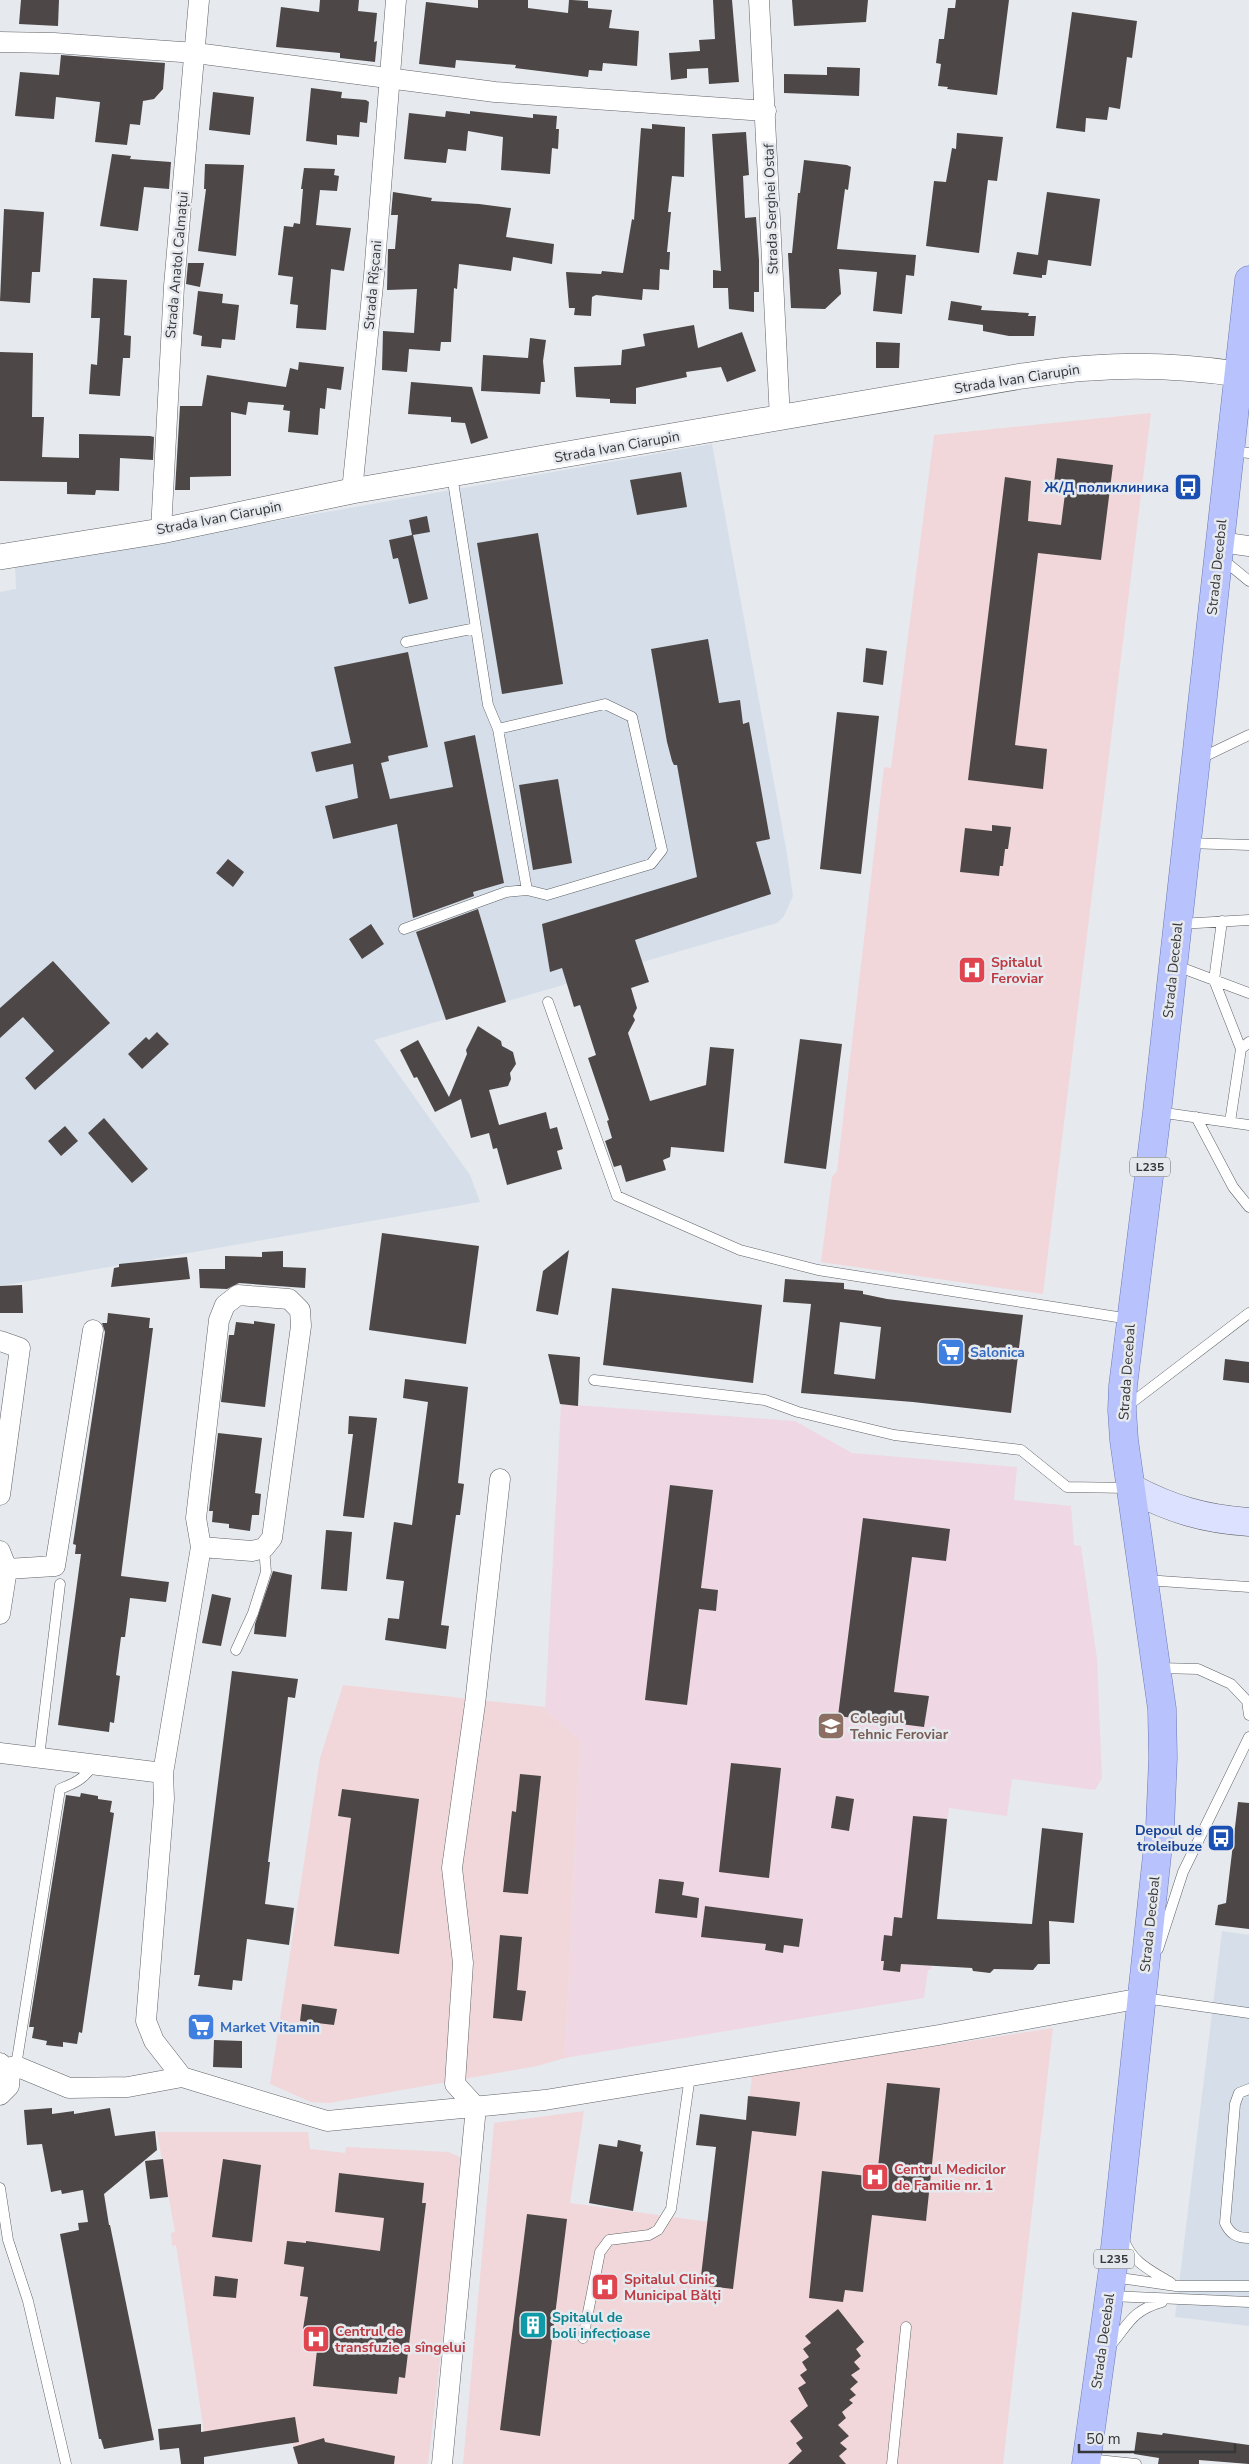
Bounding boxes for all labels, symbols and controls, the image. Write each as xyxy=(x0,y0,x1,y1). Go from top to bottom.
street label: Strada Serghei Ostaf xyxy=(759,143,783,275)
street label: Strada Anatol Calmațui xyxy=(161,191,193,339)
street label: Strada Rîșcani xyxy=(360,240,386,330)
street label: Strada Ivan Ciarupin xyxy=(953,360,1081,398)
street label: Strada Ivan Ciarupin xyxy=(553,427,681,467)
bus stop icon: Ж/Д поликлиника xyxy=(1173,472,1203,502)
place label: Ж/Д поликлиника xyxy=(1044,478,1169,497)
street label: Strada Ivan Ciarupin xyxy=(155,497,283,539)
street label: Strada Decebal xyxy=(1203,517,1232,616)
street label: Strada Decebal xyxy=(1159,920,1188,1019)
place label: Spitalul Feroviar xyxy=(991,953,1044,988)
hospital icon: Spitalul Feroviar xyxy=(957,955,987,985)
road number: L235 xyxy=(1130,1158,1170,1176)
street label: Strada Decebal xyxy=(1114,1322,1140,1421)
supermarket icon: Salonica xyxy=(936,1337,966,1367)
place label: Salonica xyxy=(970,1343,1025,1362)
place label: Colegiul Tehnic Feroviar xyxy=(850,1709,949,1744)
school or university icon: Colegiul Tehnic Feroviar xyxy=(816,1711,846,1741)
place label: Depoul de troleibuze xyxy=(1135,1821,1202,1856)
bus stop icon: Depoul de troleibuze xyxy=(1206,1823,1236,1853)
street label: Strada Decebal xyxy=(1136,1874,1165,1973)
supermarket icon: Market Vitamin xyxy=(186,2012,216,2042)
place label: Market Vitamin xyxy=(220,2018,320,2037)
place label: Centrul Medicilor de Familie nr. 1 xyxy=(894,2160,1006,2195)
hospital icon: Centrul Medicilor de Familie nr. 1 xyxy=(860,2162,890,2192)
road number: L235 xyxy=(1094,2250,1134,2268)
place label: Spitalul Clinic Municipal Bălți xyxy=(624,2270,721,2305)
hospital icon: Spitalul Clinic Municipal Bălți xyxy=(590,2272,620,2302)
street label: Strada Decebal xyxy=(1087,2291,1119,2390)
place label: Spitalul de boli infecțioase xyxy=(552,2308,651,2343)
building icon: Spitalul de boli infecțioase xyxy=(518,2310,548,2340)
place label: Centrul de transfuzie a sîngelui xyxy=(335,2322,465,2357)
hospital icon: Centrul de transfuzie a sîngelui xyxy=(301,2324,331,2354)
scale bar xyxy=(1079,2422,1235,2454)
text: 50 m xyxy=(1086,2429,1121,2449)

